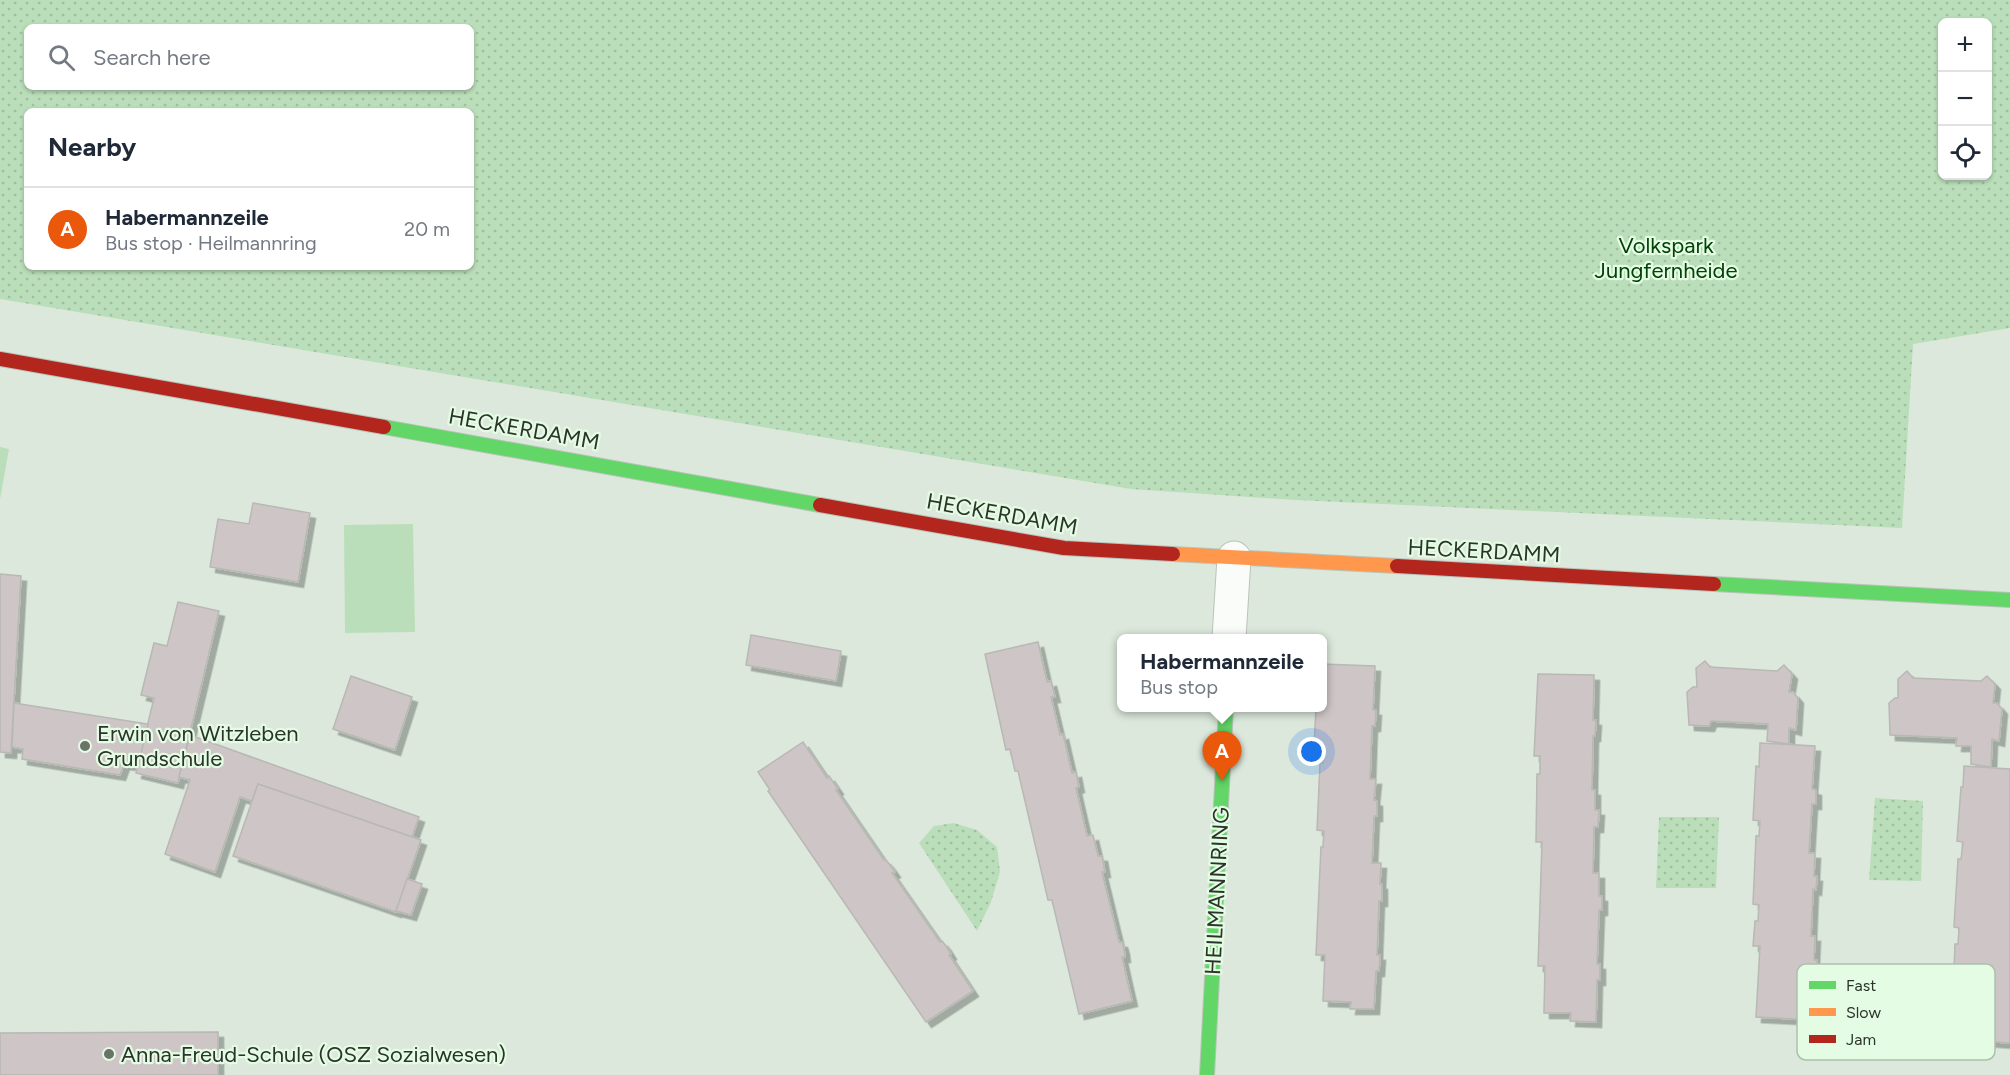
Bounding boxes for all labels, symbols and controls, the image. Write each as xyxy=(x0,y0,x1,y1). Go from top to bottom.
map controls xyxy=(1938,18,1992,180)
button: + xyxy=(1938,18,1992,72)
search box xyxy=(24,24,474,90)
icon: search xyxy=(45,41,78,74)
text: Search here xyxy=(93,44,211,71)
button: − xyxy=(1938,72,1992,126)
button: locate xyxy=(1938,126,1992,180)
text: Nearby xyxy=(48,131,136,163)
text: Habermannzeile xyxy=(105,204,269,231)
text: A xyxy=(60,217,75,241)
text: 20 m xyxy=(404,217,450,241)
text: Bus stop · Heilmannring xyxy=(105,231,317,255)
park label: Volkspark Jungfernheide xyxy=(1595,232,1737,284)
street label: HECKERDAMM xyxy=(446,402,602,456)
street label: HECKERDAMM xyxy=(924,487,1080,541)
street label: HECKERDAMM xyxy=(1407,534,1561,568)
popup xyxy=(1117,634,1327,712)
text: Habermannzeile xyxy=(1140,648,1304,675)
text: Bus stop xyxy=(1140,675,1218,699)
place label: Erwin von Witzleben Grundschule xyxy=(97,720,299,772)
pin: A xyxy=(1202,732,1242,781)
your location xyxy=(1297,737,1326,766)
marker: Erwin von Witzleben Grundschule xyxy=(78,739,92,753)
street label: HEILMANNRING xyxy=(1199,806,1235,976)
legend xyxy=(1797,964,1995,1060)
text: Fast xyxy=(1846,976,1876,995)
text: Slow xyxy=(1846,1003,1881,1022)
text: Jam xyxy=(1846,1030,1876,1049)
place label: Anna-Freud-Schule (OSZ Sozialwesen) xyxy=(121,1041,506,1068)
marker: Anna-Freud-Schule (OSZ Sozialwesen) xyxy=(102,1047,116,1061)

